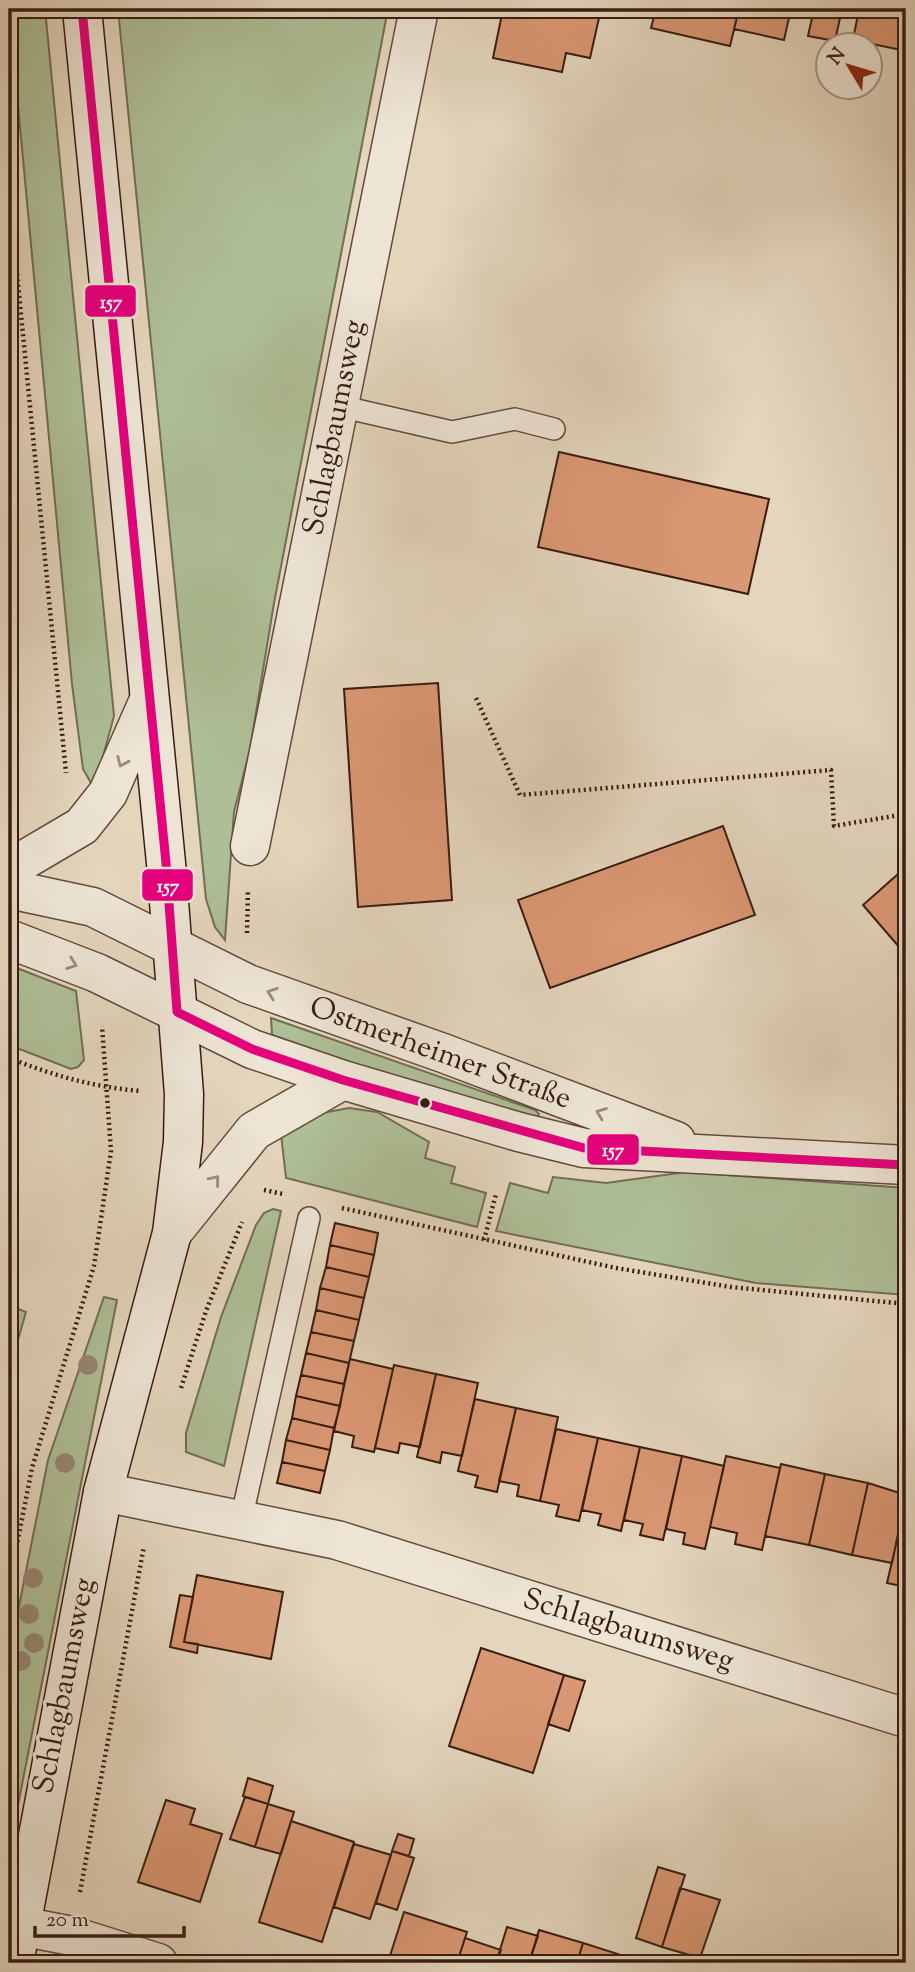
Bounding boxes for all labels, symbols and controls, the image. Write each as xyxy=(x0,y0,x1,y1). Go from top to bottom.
north arrow xyxy=(814,32,884,102)
text: N xyxy=(822,43,853,71)
line badge: 157 xyxy=(84,284,137,318)
text: 157 xyxy=(100,290,123,317)
street label: Schlagbaumsweg xyxy=(293,316,377,540)
one-way arrow xyxy=(116,755,130,767)
line badge: 157 xyxy=(141,868,194,902)
text: 157 xyxy=(157,874,180,901)
one-way arrow xyxy=(66,955,78,969)
one-way arrow xyxy=(267,987,279,1001)
street label: Ostmerheimer Straße xyxy=(303,987,577,1121)
unlabelled marker xyxy=(418,1096,432,1110)
one-way arrow xyxy=(595,1107,608,1121)
line badge: 157 xyxy=(586,1133,640,1166)
text: 157 xyxy=(602,1138,625,1165)
one-way arrow xyxy=(207,1175,219,1188)
street label: Schlagbaumsweg xyxy=(23,1574,107,1798)
street label: Schlagbaumsweg xyxy=(517,1578,739,1684)
scale bar xyxy=(35,1895,184,1939)
text: 20 m xyxy=(46,1906,89,1936)

